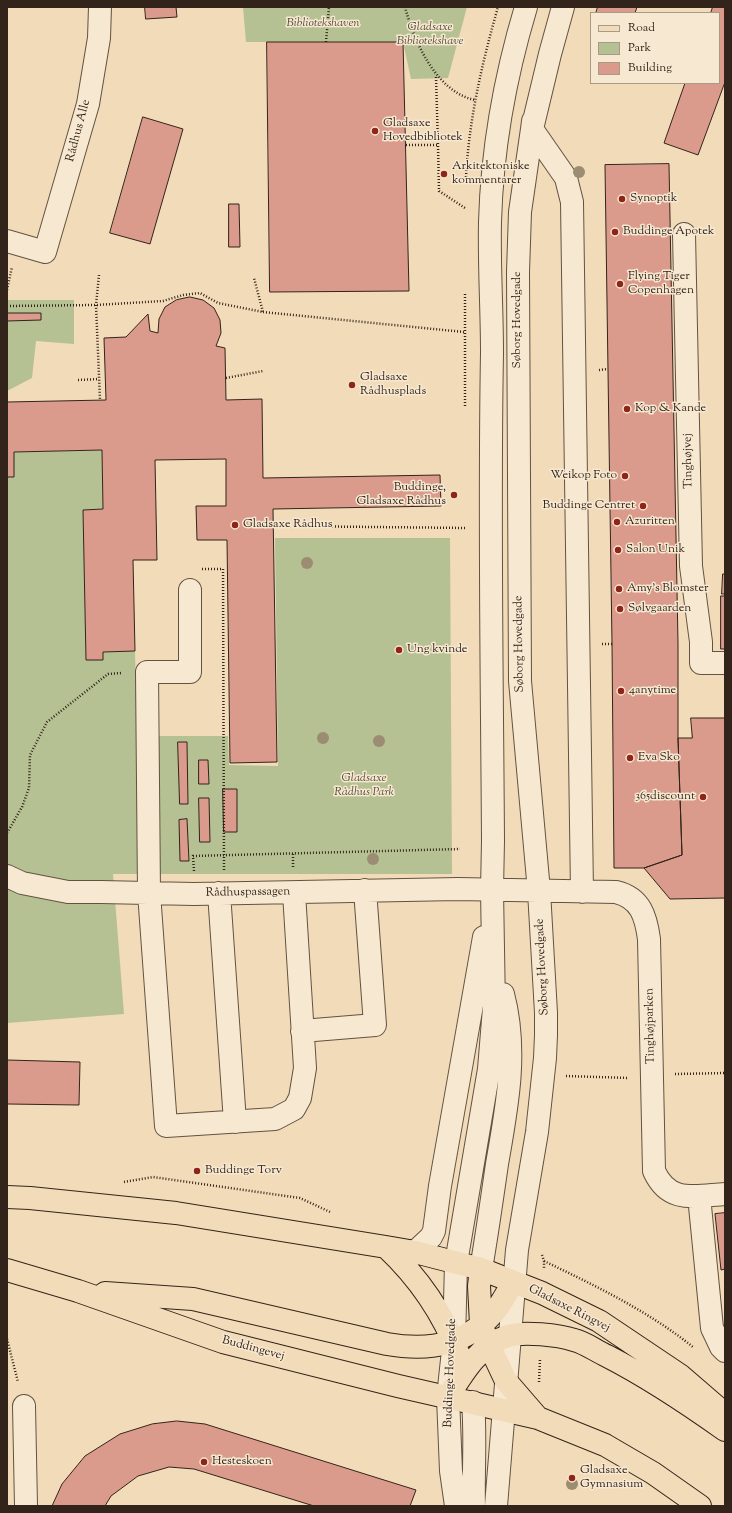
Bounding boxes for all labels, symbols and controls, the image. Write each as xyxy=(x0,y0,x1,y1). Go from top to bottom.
legend xyxy=(590,12,720,84)
park label: Bibliotekshaven xyxy=(286,17,360,31)
text: Road xyxy=(628,19,655,37)
park label: Gladsaxe Bibliotekshave xyxy=(397,21,463,49)
text: Park xyxy=(628,39,651,57)
text: Building xyxy=(628,59,672,77)
street label: Rådhus Alle xyxy=(64,98,94,164)
place label: Gladsaxe Hovedbibliotek xyxy=(383,117,463,145)
marker: Gladsaxe Hovedbibliotek xyxy=(370,126,380,136)
place label: Arkitektoniske kommentarer xyxy=(452,160,530,188)
marker: Arkitektoniske kommentarer xyxy=(439,169,449,179)
place label: Synoptik xyxy=(630,192,677,206)
marker: Synoptik xyxy=(617,194,627,204)
place label: Buddinge Apotek xyxy=(623,225,714,239)
marker: Buddinge Apotek xyxy=(610,227,620,237)
place label: Flying Tiger Copenhagen xyxy=(628,270,694,298)
street label: Søborg Hovedgade xyxy=(511,272,525,368)
marker: Flying Tiger Copenhagen xyxy=(615,279,625,289)
place label: Gladsaxe Rådhusplads xyxy=(360,371,426,399)
marker: Gladsaxe Rådhusplads xyxy=(347,380,357,390)
place label: Kop & Kande xyxy=(635,402,706,416)
marker: Kop & Kande xyxy=(622,404,632,414)
street label: Tinghøjvej xyxy=(681,433,697,489)
place label: Weikop Foto xyxy=(550,469,617,483)
marker: Weikop Foto xyxy=(620,471,630,481)
place label: Buddinge, Gladsaxe Rådhus xyxy=(357,481,446,509)
marker: Buddinge, Gladsaxe Rådhus xyxy=(449,490,459,500)
place label: Buddinge Centret xyxy=(543,499,635,513)
marker: Buddinge Centret xyxy=(638,501,648,511)
place label: Azuritten xyxy=(625,515,675,529)
marker: Azuritten xyxy=(612,517,622,527)
place label: Gladsaxe Rådhus xyxy=(243,518,332,532)
marker: Gladsaxe Rådhus xyxy=(230,520,240,530)
place label: Salon Unik xyxy=(626,543,685,557)
marker: Salon Unik xyxy=(613,545,623,555)
place label: Amy's Blomster xyxy=(627,582,708,596)
marker: Amy's Blomster xyxy=(614,584,624,594)
street label: Søborg Hovedgade xyxy=(512,595,528,693)
place label: Sølvgaarden xyxy=(628,602,691,616)
marker: Sølvgaarden xyxy=(615,604,625,614)
place label: Ung kvinde xyxy=(407,643,467,657)
marker: Ung kvinde xyxy=(394,645,404,655)
place label: 4anytime xyxy=(629,684,676,698)
marker: 4anytime xyxy=(616,686,626,696)
place label: Eva Sko xyxy=(638,751,680,765)
marker: Eva Sko xyxy=(625,753,635,763)
park label: Gladsaxe Rådhus Park xyxy=(334,772,394,800)
place label: 365discount xyxy=(635,790,695,804)
marker: 365discount xyxy=(698,792,708,802)
street label: Rådhuspassagen xyxy=(205,885,291,901)
street label: Søborg Hovedgade xyxy=(533,918,553,1016)
street label: Tinghøjparken xyxy=(643,988,659,1064)
place label: Buddinge Torv xyxy=(205,1164,282,1178)
marker: Buddinge Torv xyxy=(192,1166,202,1176)
street label: Gladsaxe Ringvej xyxy=(526,1282,612,1336)
street label: Buddinge Hovedgade xyxy=(442,1318,460,1428)
street label: Buddingevej xyxy=(220,1334,286,1364)
place label: Hesteskoen xyxy=(212,1455,272,1469)
marker: Hesteskoen xyxy=(199,1457,209,1467)
place label: Gladsaxe Gymnasium xyxy=(580,1464,643,1492)
marker: Gladsaxe Gymnasium xyxy=(567,1473,577,1483)

